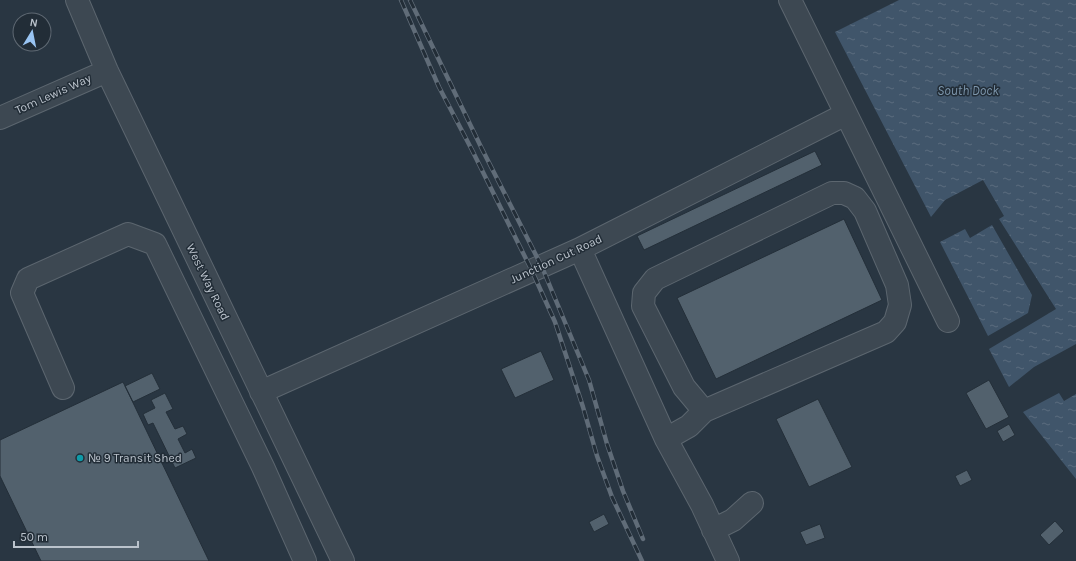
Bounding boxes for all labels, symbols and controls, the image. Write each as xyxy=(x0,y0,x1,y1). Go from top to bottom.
north arrow xyxy=(12,12,52,52)
text: N xyxy=(29,16,39,30)
street label: Tom Lewis Way xyxy=(13,71,93,117)
water label: South Dock xyxy=(937,83,999,98)
street label: Junction Cut Road xyxy=(508,232,604,286)
street label: West Way Road xyxy=(183,242,233,322)
place label: № 9 Transit Shed xyxy=(88,451,182,465)
marker: № 9 Transit Shed xyxy=(75,453,85,463)
scale bar xyxy=(14,523,138,549)
text: 50 m xyxy=(20,530,48,544)

